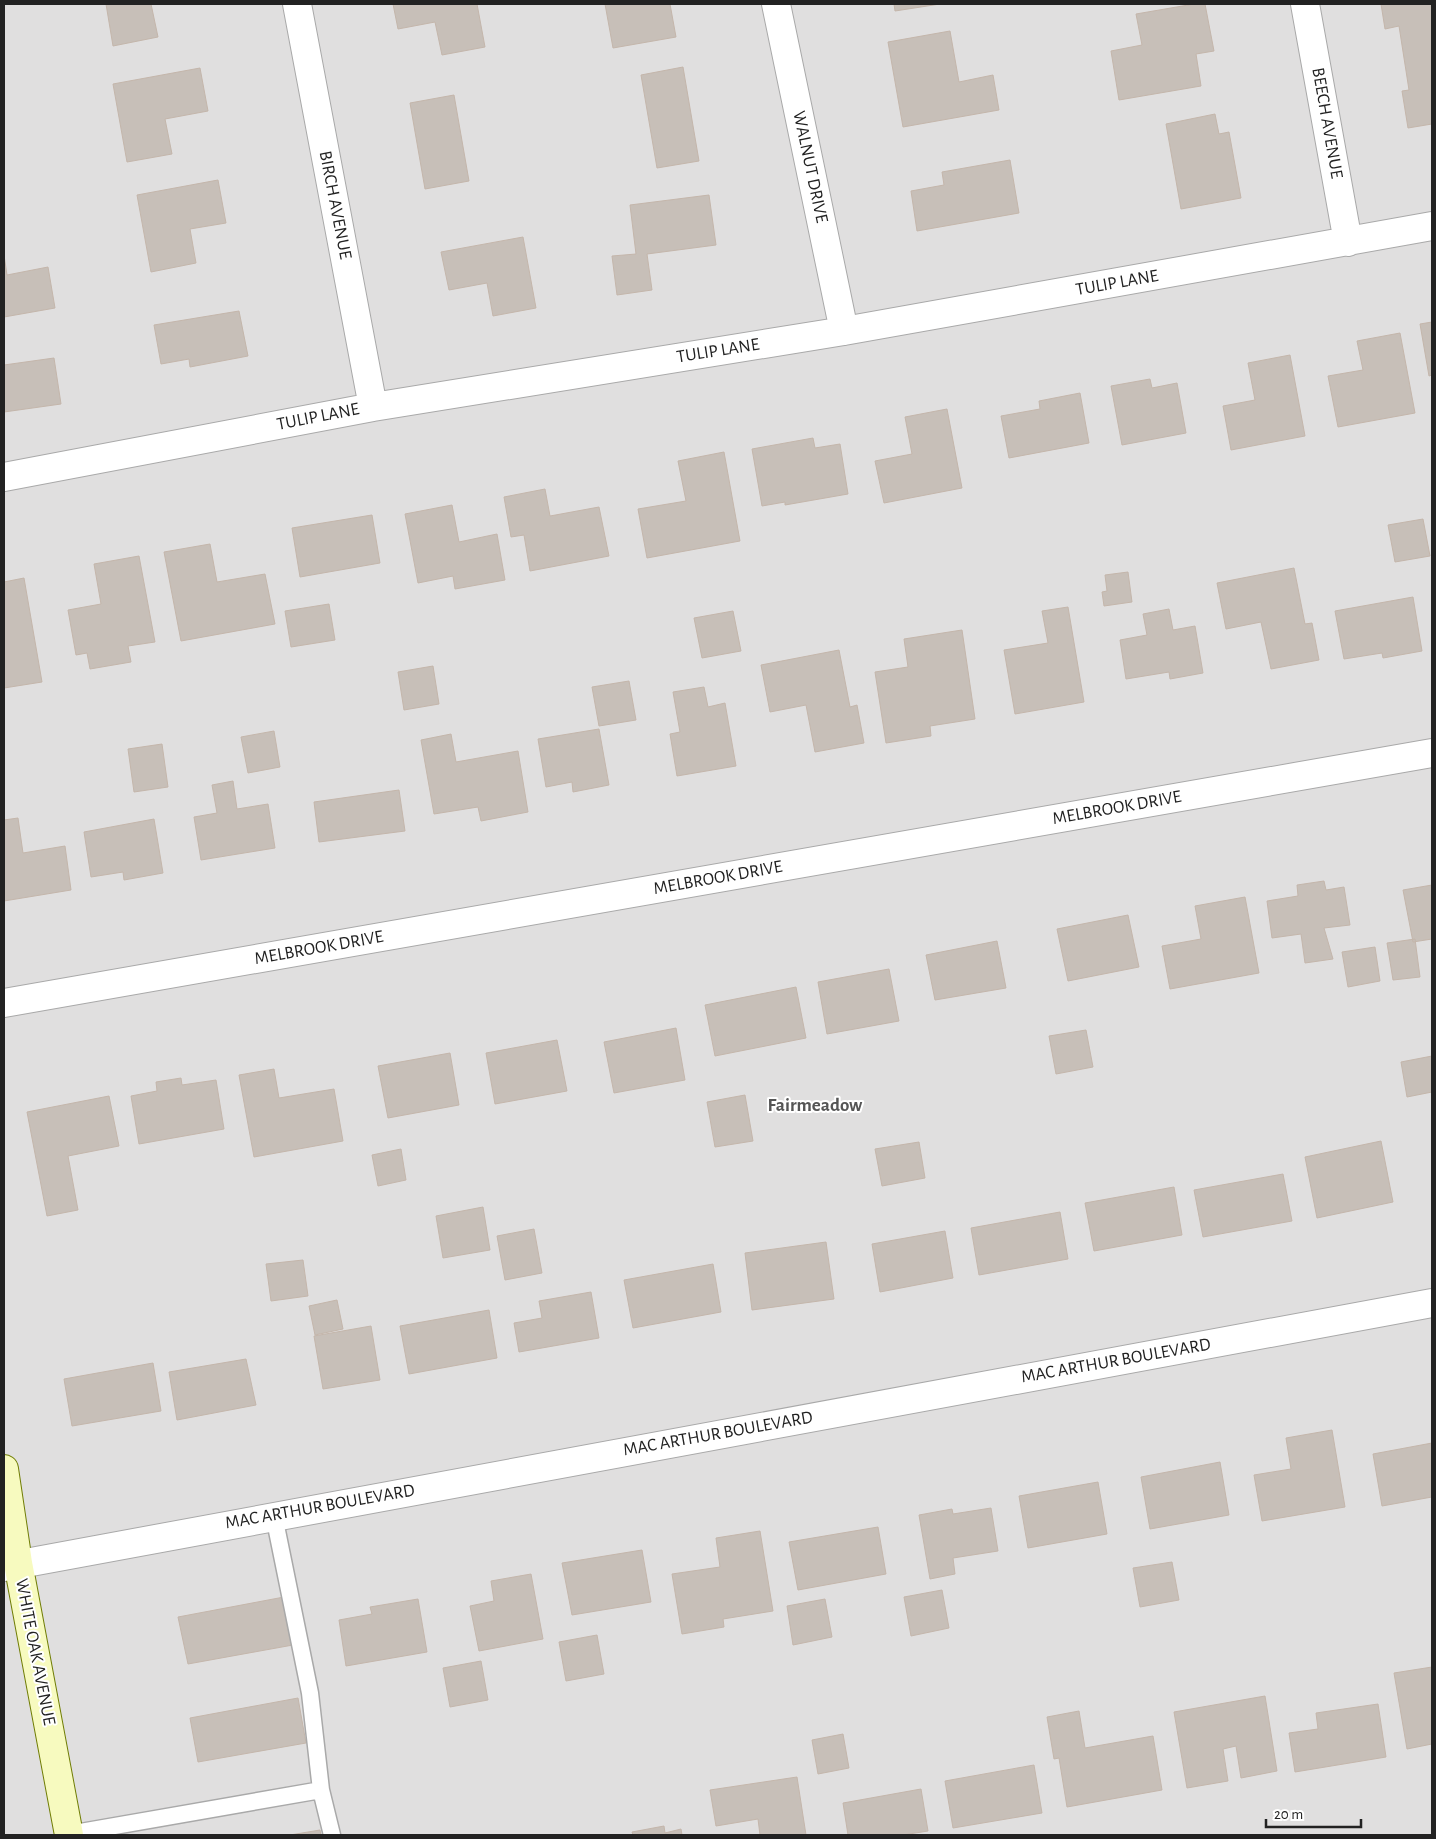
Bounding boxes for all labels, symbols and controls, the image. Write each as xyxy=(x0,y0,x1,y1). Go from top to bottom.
street label: BEECH AVENUE xyxy=(1308,66,1346,180)
street label: WALNUT DRIVE xyxy=(789,109,831,225)
street label: BIRCH AVENUE xyxy=(316,149,354,261)
street label: TULIP LANE xyxy=(1074,267,1160,299)
street label: TULIP LANE xyxy=(675,336,761,366)
street label: TULIP LANE xyxy=(275,400,361,434)
street label: MELBROOK DRIVE xyxy=(1051,788,1183,828)
street label: MELBROOK DRIVE xyxy=(652,858,784,898)
street label: MELBROOK DRIVE xyxy=(253,928,385,968)
district label: Fairmeadow xyxy=(768,1096,863,1115)
street label: MAC ARTHUR BOULEVARD xyxy=(1020,1335,1212,1387)
street label: MAC ARTHUR BOULEVARD xyxy=(622,1408,814,1460)
street label: MAC ARTHUR BOULEVARD xyxy=(224,1481,416,1533)
street label: WHITE OAK AVENUE xyxy=(12,1577,58,1727)
scale bar xyxy=(1266,1796,1361,1828)
text: 20 m xyxy=(1274,1807,1303,1822)

